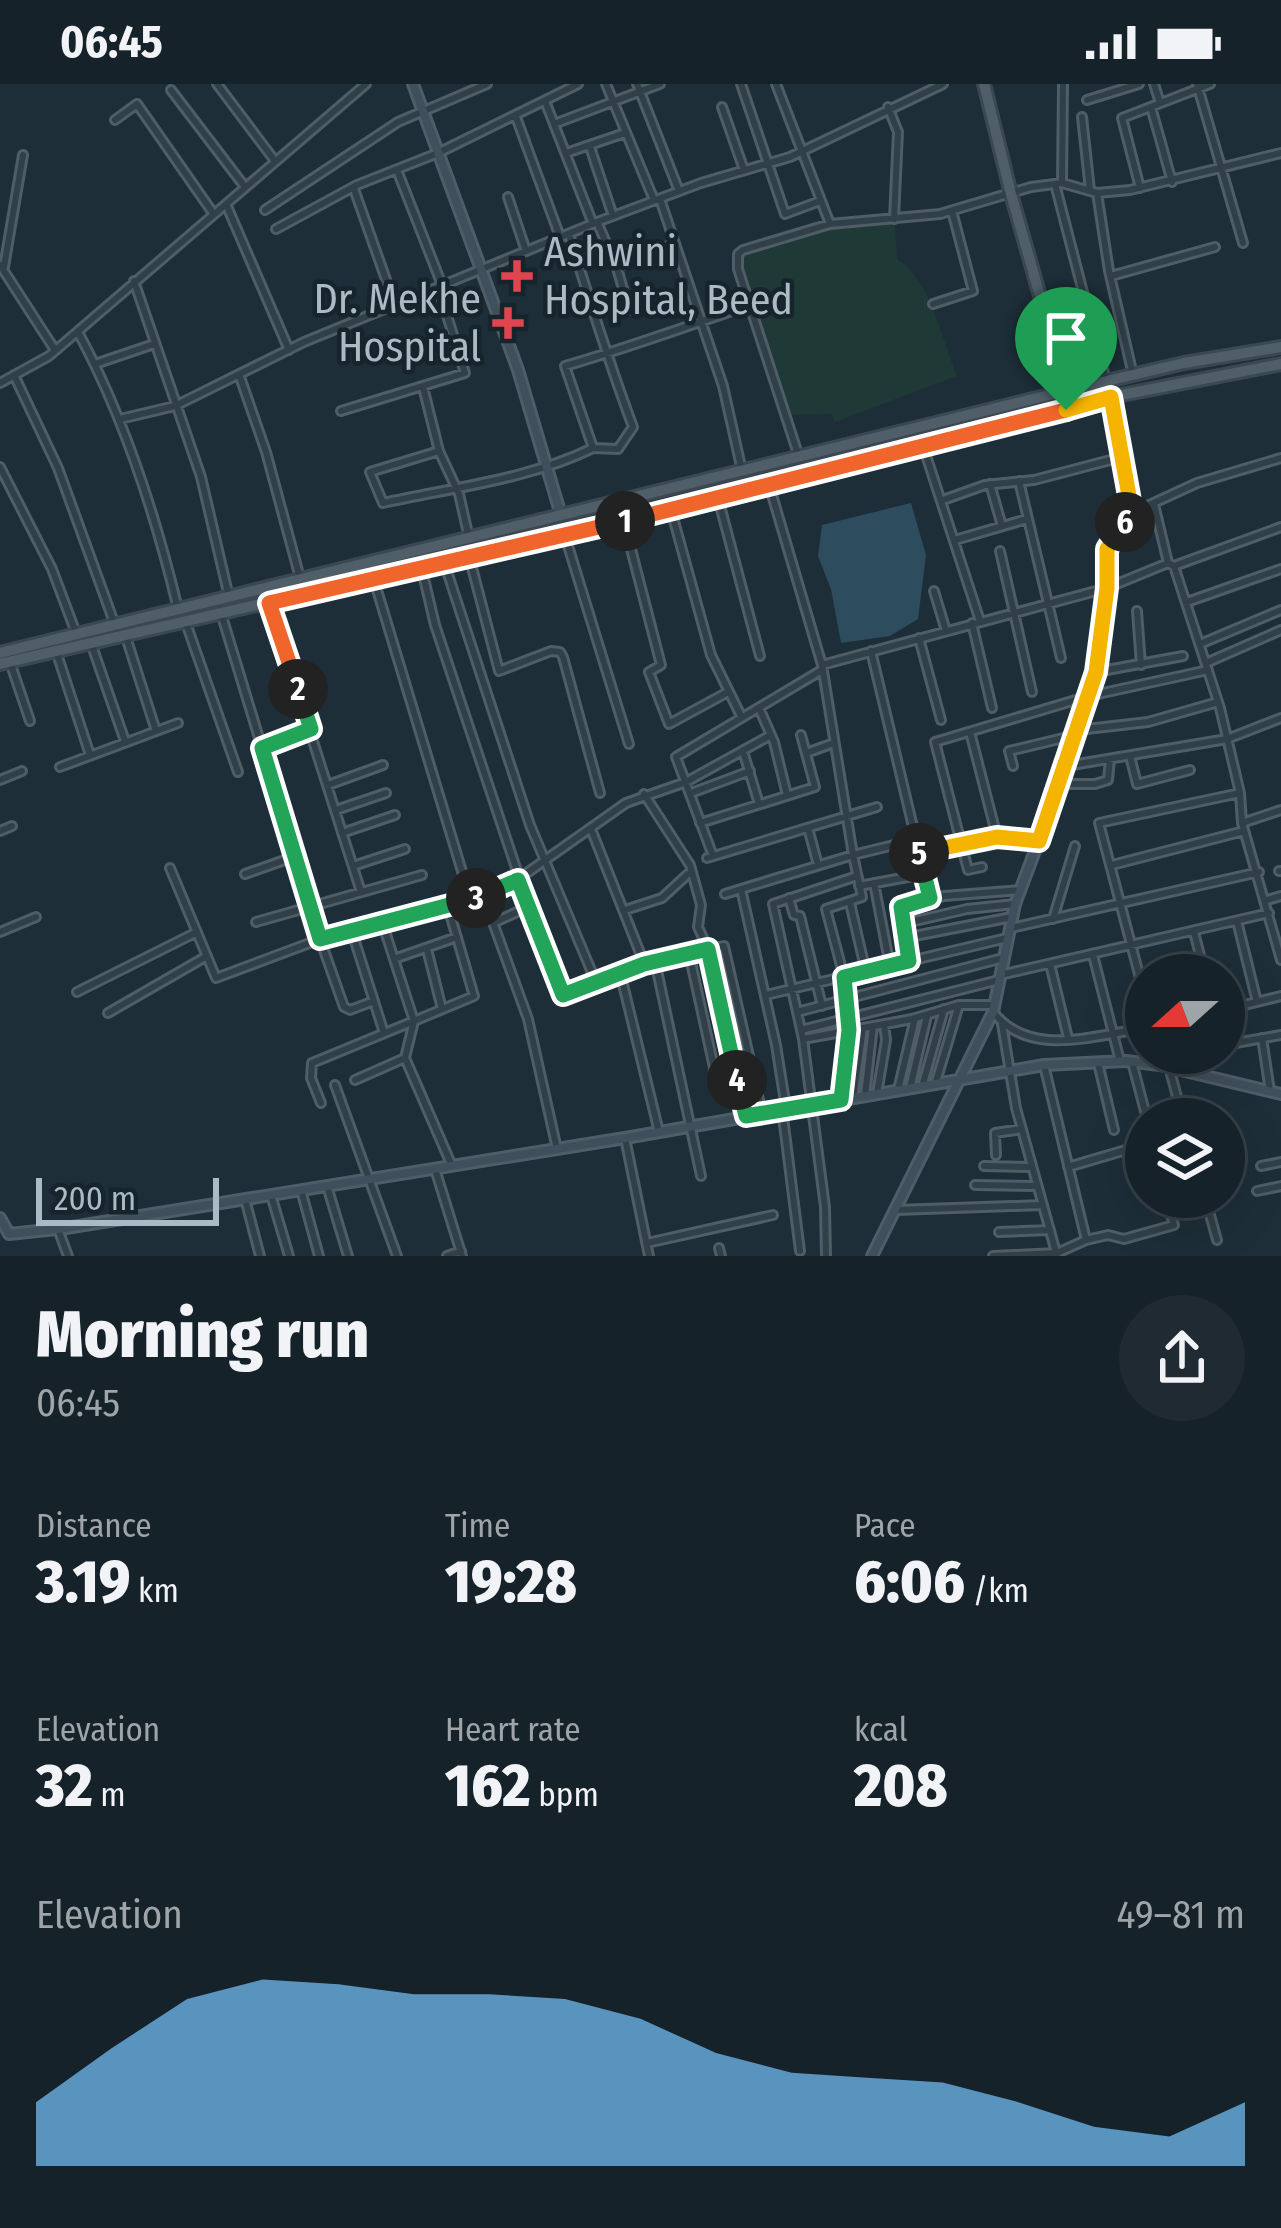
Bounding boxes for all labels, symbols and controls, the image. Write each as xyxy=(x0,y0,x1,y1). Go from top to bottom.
text: 06:45 xyxy=(60,15,163,69)
place label: Ashwini Hospital, Beed xyxy=(544,227,793,325)
marker: Ashwini Hospital, Beed xyxy=(501,260,533,292)
place label: Dr. Mekhe Hospital xyxy=(313,274,481,372)
pin xyxy=(1015,287,1117,410)
icon: arrive xyxy=(1033,305,1099,371)
marker: Dr. Mekhe Hospital xyxy=(492,307,524,339)
pin: 1 xyxy=(595,491,655,551)
pin: 6 xyxy=(1095,492,1155,552)
text: 1 xyxy=(618,501,632,541)
text: 6 xyxy=(1116,502,1134,542)
pin: 2 xyxy=(268,659,328,719)
text: 2 xyxy=(290,669,306,709)
pin: 5 xyxy=(889,823,949,883)
text: 5 xyxy=(911,833,927,873)
pin: 3 xyxy=(446,868,506,928)
text: 3 xyxy=(468,878,484,918)
north arrow xyxy=(1125,954,1245,1074)
map controls xyxy=(1125,954,1245,1218)
pin: 4 xyxy=(707,1050,767,1110)
text: 4 xyxy=(729,1060,745,1100)
button: layers xyxy=(1125,1098,1245,1218)
scale bar xyxy=(36,1172,219,1225)
text: 200 m xyxy=(54,1179,136,1219)
text: Morning run xyxy=(36,1295,369,1374)
button: share xyxy=(1119,1295,1245,1421)
text: 06:45 xyxy=(36,1380,120,1426)
text: Distance xyxy=(36,1506,152,1546)
text: Time xyxy=(445,1506,510,1546)
text: Pace xyxy=(854,1506,916,1546)
text: 3.19 xyxy=(36,1546,130,1618)
text: 19:28 xyxy=(445,1546,577,1618)
text: 6:06 xyxy=(854,1546,965,1618)
text: km xyxy=(130,1571,179,1611)
text: /km xyxy=(965,1571,1029,1611)
text: Elevation xyxy=(36,1710,160,1750)
text: Heart rate xyxy=(445,1710,581,1750)
text: kcal xyxy=(854,1710,907,1750)
text: 32 xyxy=(36,1750,93,1822)
text: 162 xyxy=(445,1750,531,1822)
text: 208 xyxy=(854,1750,948,1822)
text: m xyxy=(93,1775,126,1815)
text: bpm xyxy=(531,1775,599,1815)
text: Elevation xyxy=(36,1892,183,1938)
text: 49–81 m xyxy=(1116,1892,1245,1938)

